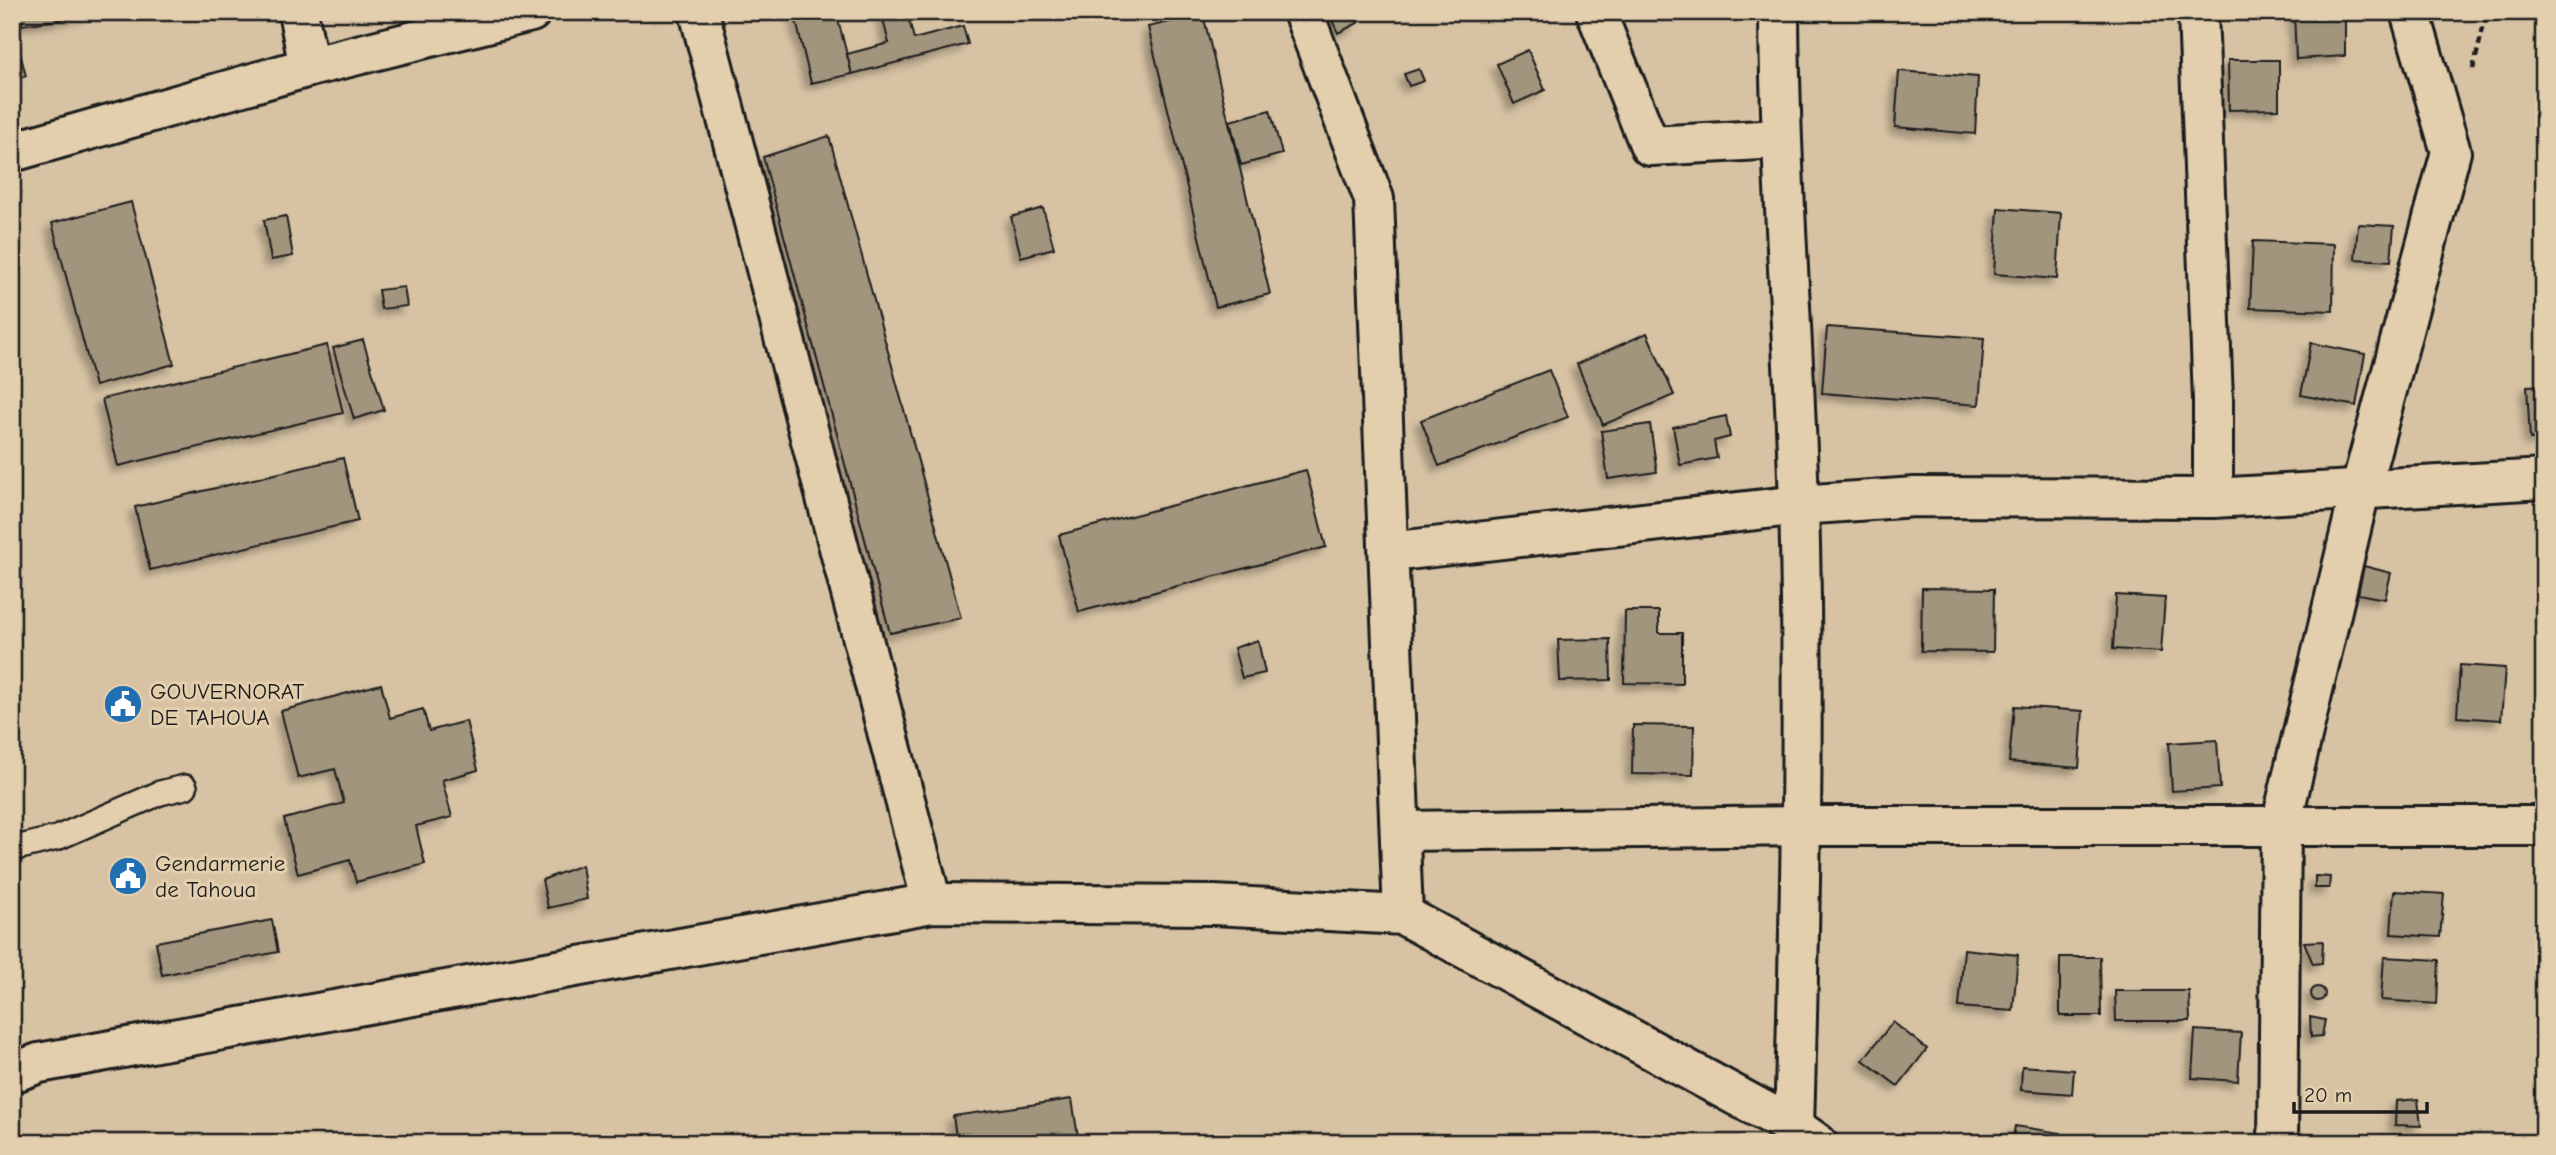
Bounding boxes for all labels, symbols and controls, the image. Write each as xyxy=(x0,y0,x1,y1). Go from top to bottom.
place label: GOUVERNORAT DE TAHOUA xyxy=(150,678,304,731)
public building icon: GOUVERNORAT DE TAHOUA xyxy=(102,683,144,725)
place label: Gendarmerie de Tahoua xyxy=(155,850,285,903)
public building icon: Gendarmerie de Tahoua xyxy=(107,855,149,897)
scale bar xyxy=(2294,1071,2426,1115)
text: 20 m xyxy=(2304,1083,2352,1107)

